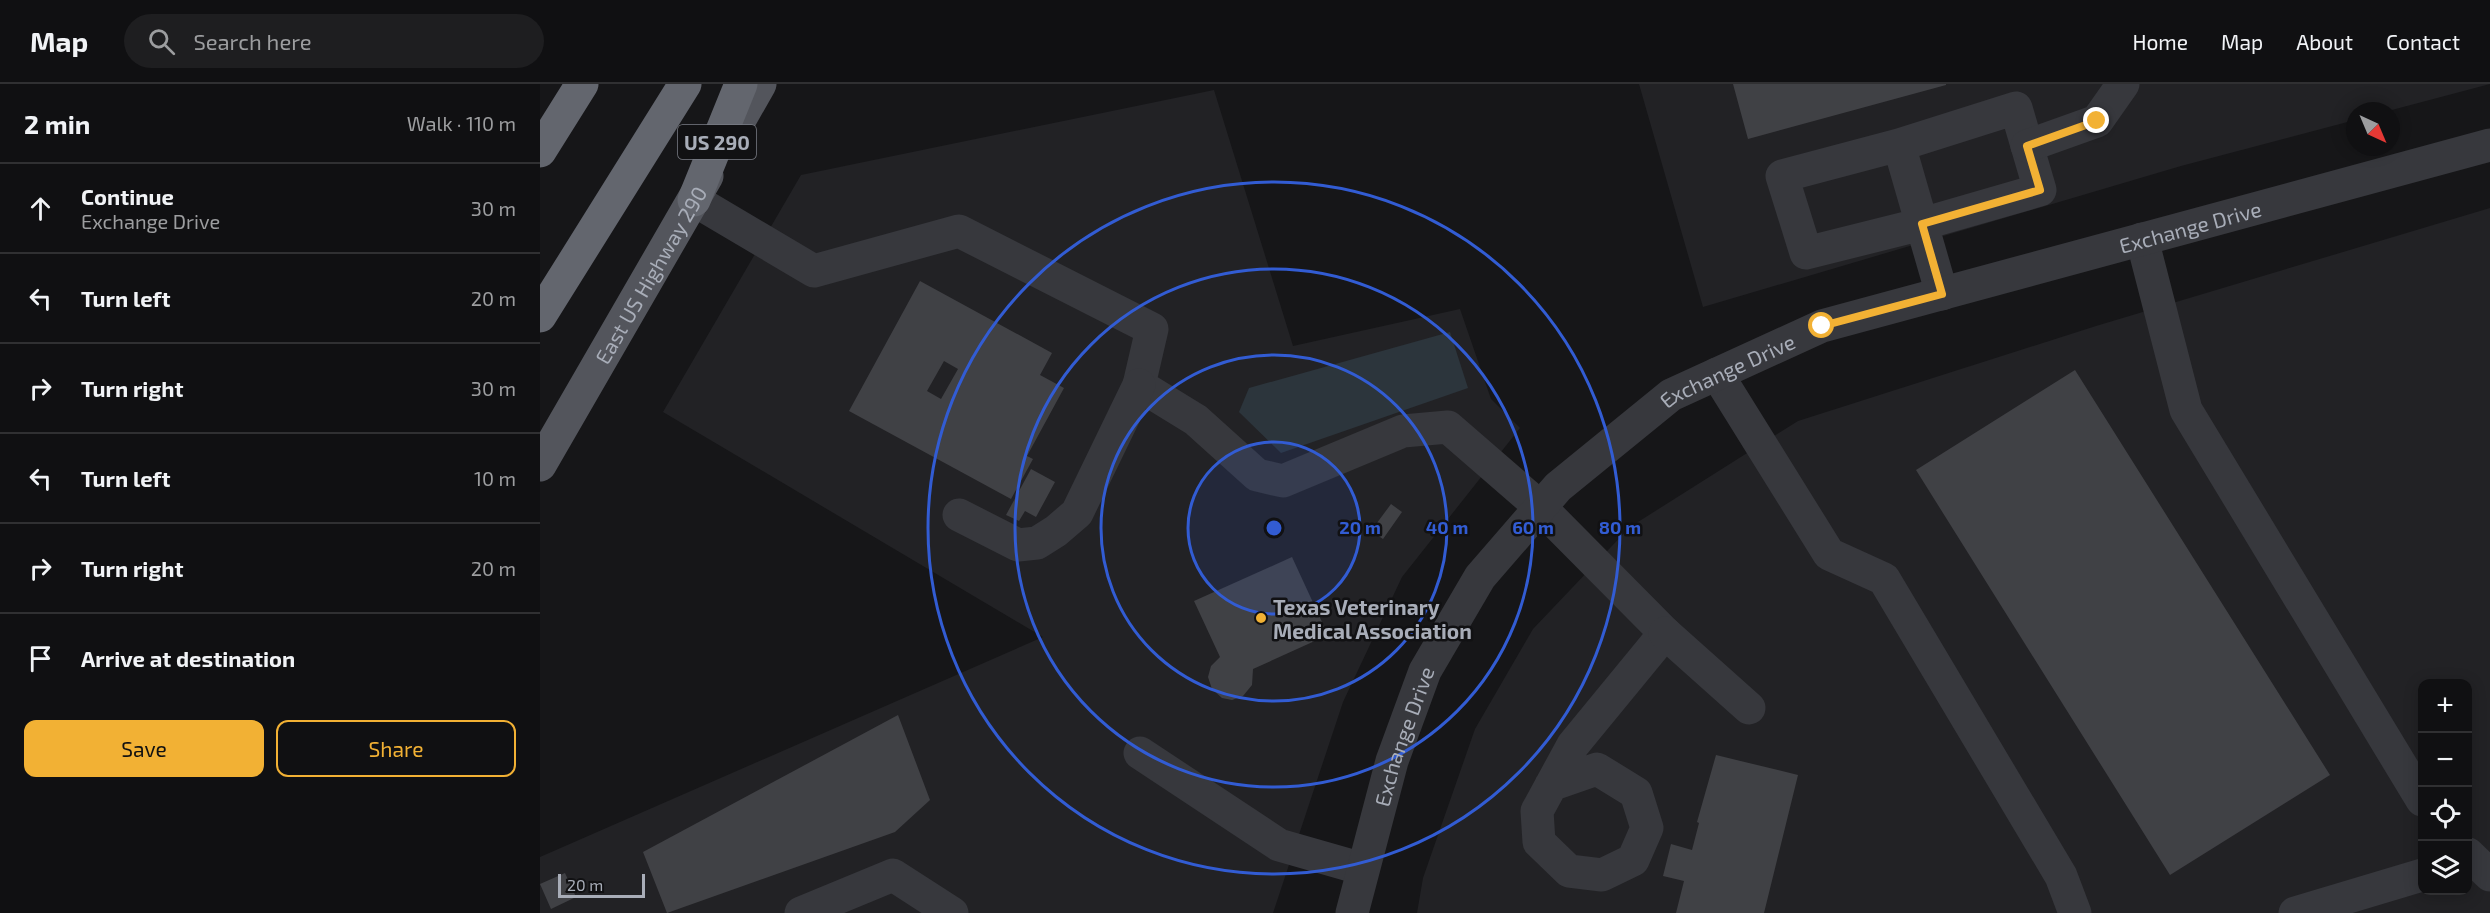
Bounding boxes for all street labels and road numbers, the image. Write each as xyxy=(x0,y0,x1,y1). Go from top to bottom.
road number: US 290 xyxy=(678,125,756,159)
street label: East US Highway 290 xyxy=(589,181,711,368)
street label: Exchange Drive xyxy=(2116,195,2264,257)
street label: Exchange Drive xyxy=(1654,328,1798,412)
street label: Exchange Drive xyxy=(1368,663,1438,809)

